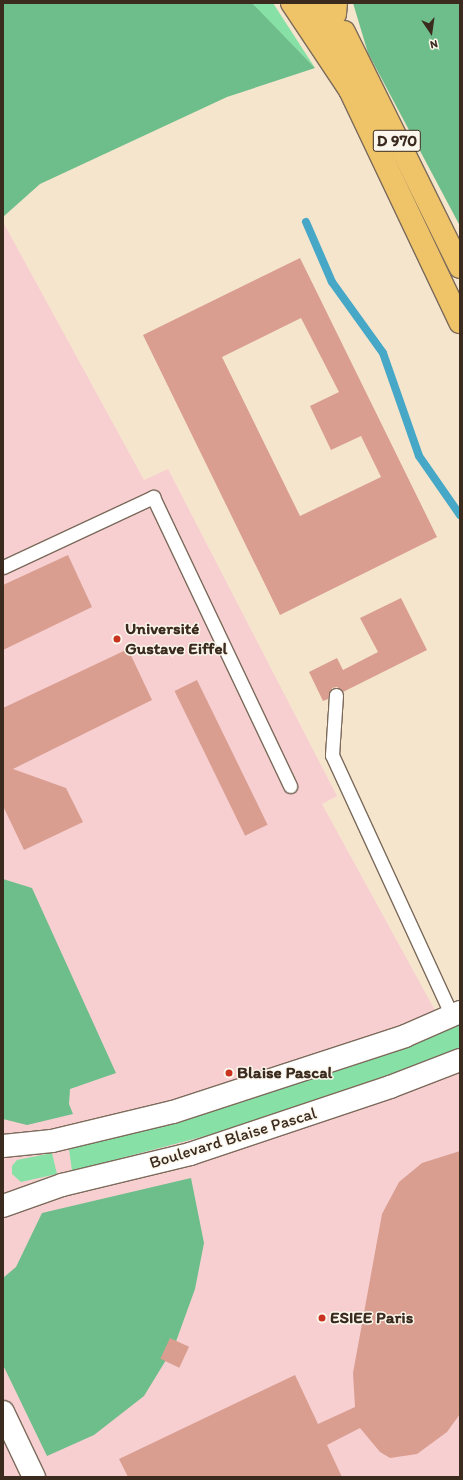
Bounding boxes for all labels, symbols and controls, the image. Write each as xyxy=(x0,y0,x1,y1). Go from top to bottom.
north arrow xyxy=(411,12,451,52)
text: N xyxy=(429,37,439,51)
road number: D 970 xyxy=(372,127,422,155)
place label: Université Gustave Eiffel xyxy=(125,619,227,659)
marker: Université Gustave Eiffel xyxy=(112,634,122,644)
place label: Blaise Pascal xyxy=(237,1063,332,1083)
marker: Blaise Pascal xyxy=(224,1068,234,1078)
street label: Boulevard Blaise Pascal xyxy=(147,1103,319,1173)
place label: ESIEE Paris xyxy=(330,1308,413,1328)
marker: ESIEE Paris xyxy=(317,1313,327,1323)

